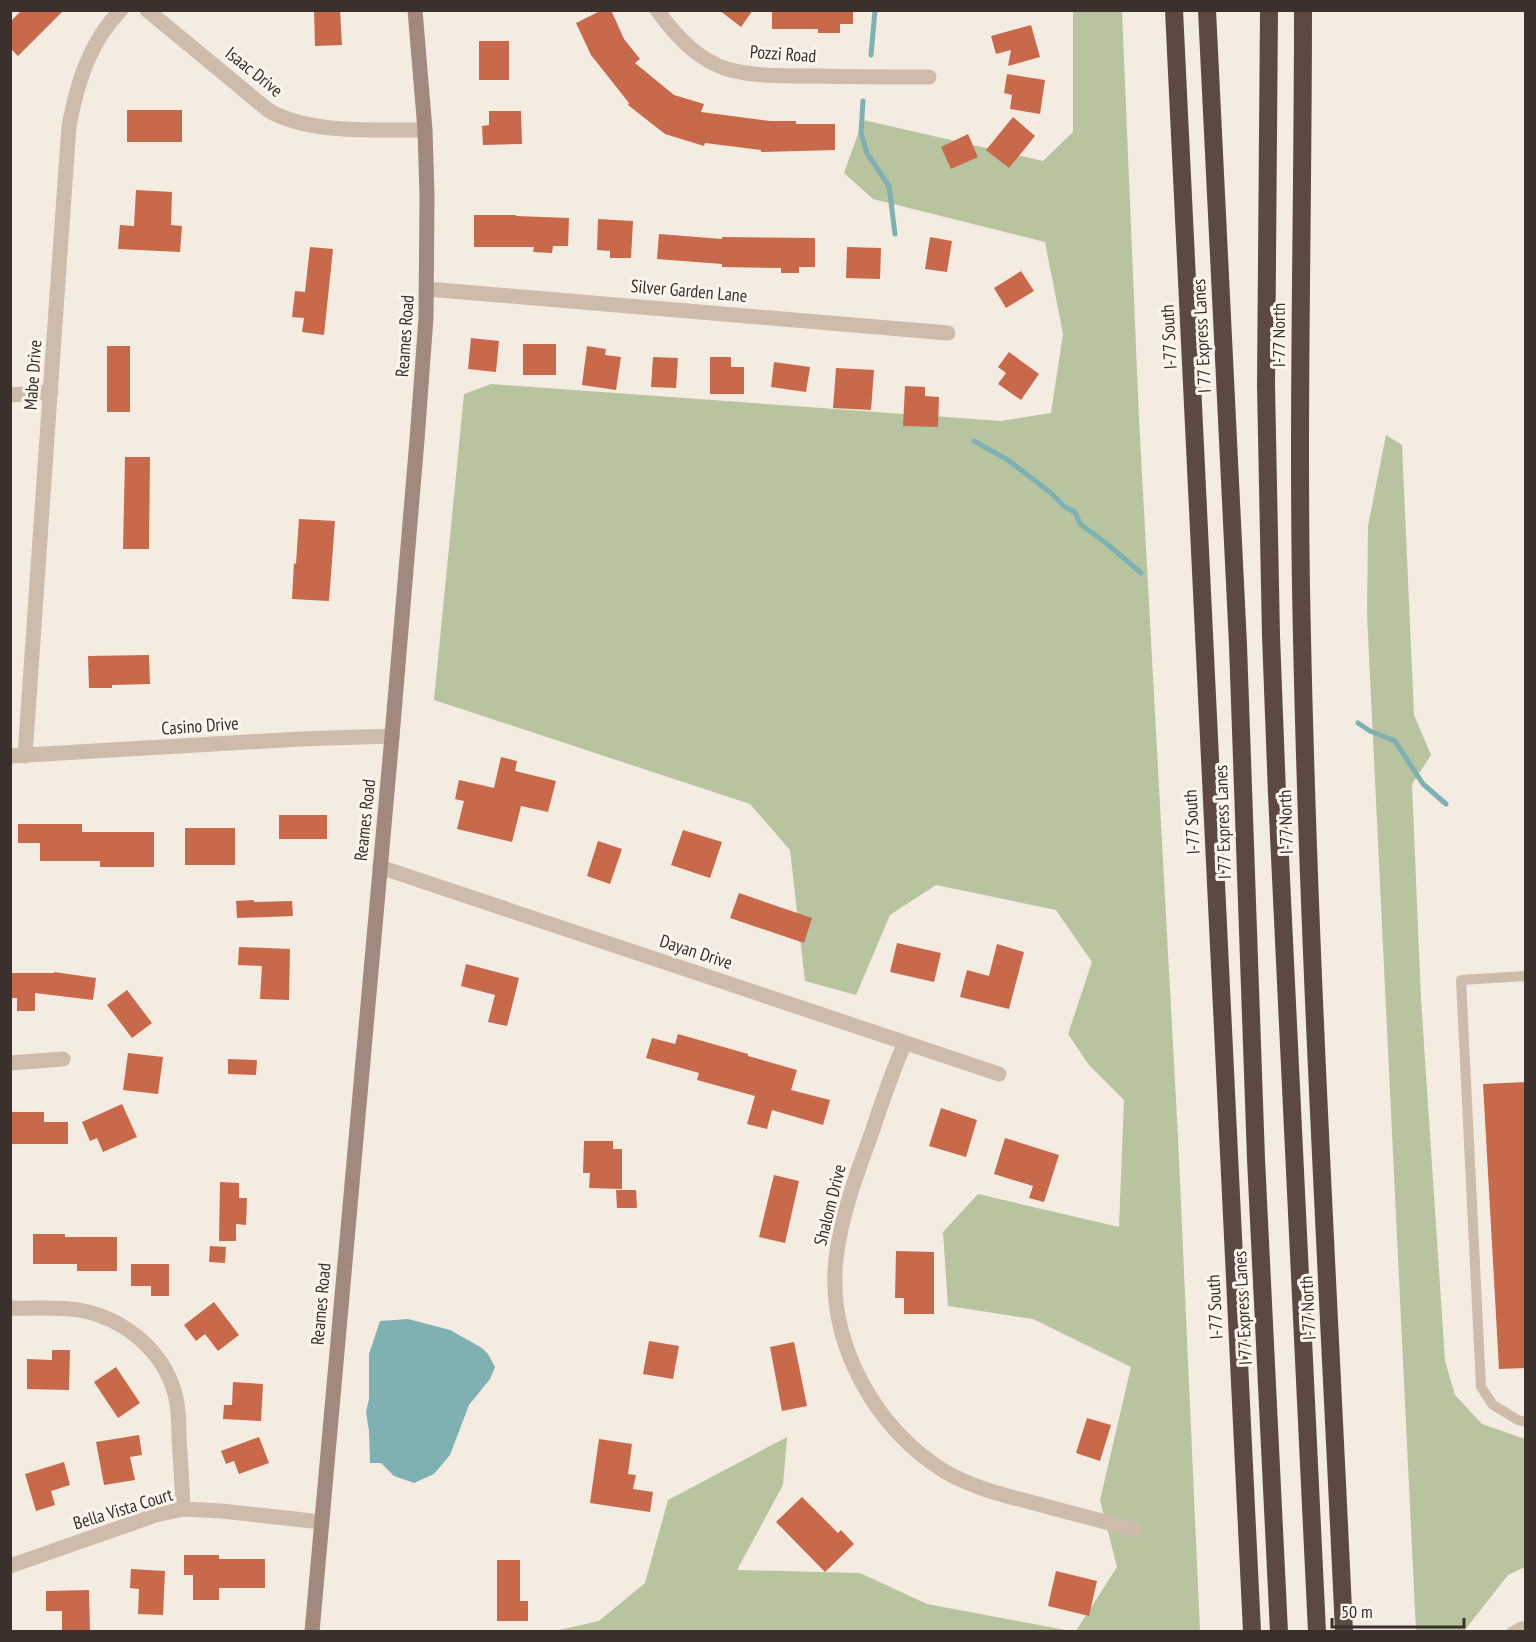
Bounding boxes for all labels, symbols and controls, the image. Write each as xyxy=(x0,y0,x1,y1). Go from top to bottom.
street label: Pozzi Road xyxy=(749,40,817,67)
street label: Isaac Drive xyxy=(221,42,288,102)
street label: Silver Garden Lane xyxy=(630,274,748,307)
street label: I 77 Express Lanes xyxy=(1187,278,1216,394)
street label: Reames Road xyxy=(390,294,419,378)
street label: I-77 North xyxy=(1267,303,1290,367)
street label: I-77 South xyxy=(1155,304,1182,370)
street label: Mabe Drive xyxy=(19,339,46,411)
street label: Casino Drive xyxy=(161,711,239,740)
street label: I 77 Express Lanes xyxy=(1209,764,1236,880)
street label: Reames Road xyxy=(349,778,380,862)
street label: I-77 South xyxy=(1178,789,1205,855)
street label: I-77 North xyxy=(1273,789,1298,855)
street label: Dayan Drive xyxy=(657,929,735,974)
street label: Shalom Drive xyxy=(808,1162,851,1248)
street label: I 77 Express Lanes xyxy=(1228,1250,1257,1366)
street label: Reames Road xyxy=(305,1262,336,1346)
street label: I-77 South xyxy=(1201,1274,1228,1340)
street label: I-77 North xyxy=(1294,1275,1321,1341)
street label: Bella Vista Court xyxy=(70,1482,175,1535)
scale bar xyxy=(1332,1591,1464,1629)
text: 50 m xyxy=(1341,1600,1373,1623)

